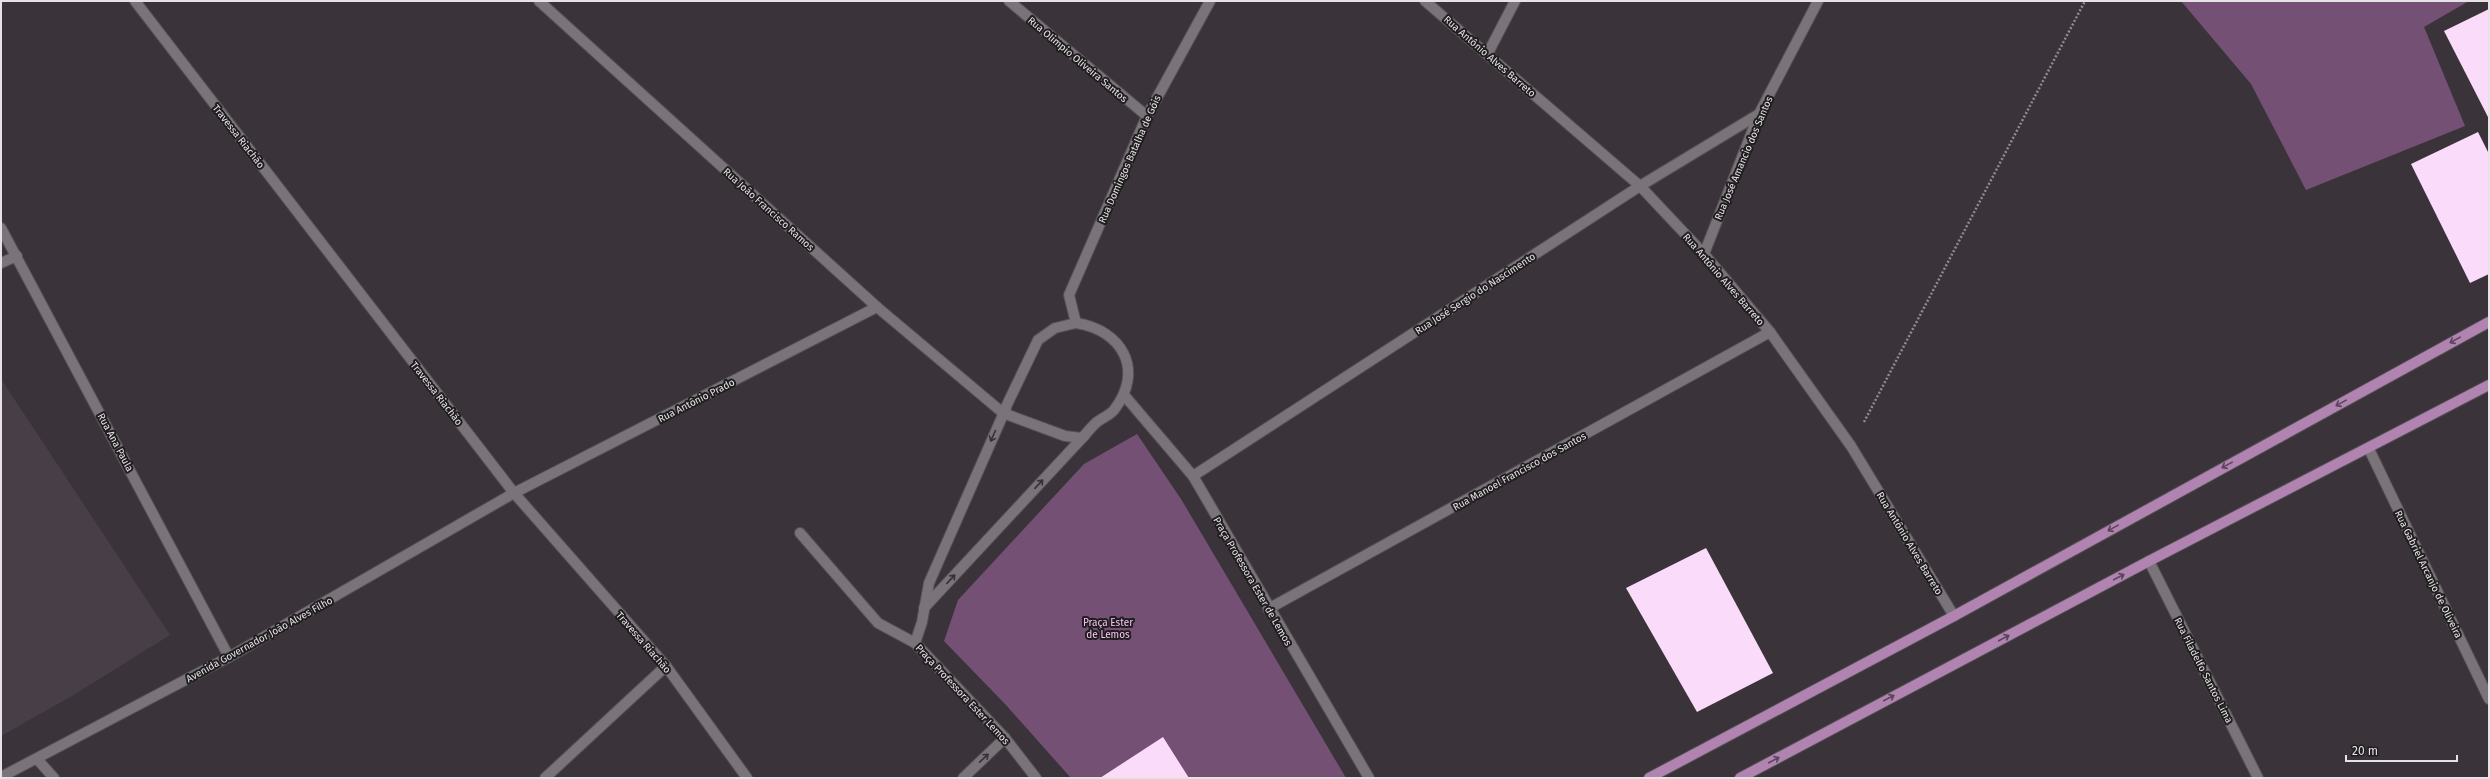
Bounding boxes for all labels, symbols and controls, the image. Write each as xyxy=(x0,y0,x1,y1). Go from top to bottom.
street label: Rua Olimpio Oliveira Santos xyxy=(1025,14,1130,105)
street label: Rua Antônio Alves Barreto xyxy=(1441,14,1538,100)
street label: Rua Domingos Batalha de Góis xyxy=(1096,93,1164,225)
street label: Rua José Amancio dos Santos xyxy=(1712,94,1776,222)
street label: Travessa Riachão xyxy=(210,102,267,171)
street label: Rua João Francisco Ramos xyxy=(721,166,816,254)
street label: Rua Antônio Alves Barreto xyxy=(1680,231,1767,328)
street label: Rua José Sergio do Nascimento xyxy=(1413,250,1538,337)
one-way arrow xyxy=(2449,337,2461,345)
street label: Travessa Riachão xyxy=(408,359,465,428)
street label: Rua Antônio Prado xyxy=(656,376,737,425)
one-way arrow xyxy=(2335,399,2347,407)
street label: Rua Ana Paula xyxy=(95,411,136,474)
one-way arrow xyxy=(989,430,996,442)
street label: Rua Manoel Francisco dos Santos xyxy=(1451,430,1588,514)
one-way arrow xyxy=(2221,462,2233,470)
one-way arrow xyxy=(1035,479,1044,489)
street label: Rua Antônio Alves Barreto xyxy=(1874,490,1945,597)
street label: Rua Gabriel Arcanjo de Oliveira xyxy=(2392,509,2464,640)
street label: Praça Professora Ester de Lemos xyxy=(1210,515,1294,648)
one-way arrow xyxy=(2107,525,2119,533)
one-way arrow xyxy=(2113,573,2125,580)
one-way arrow xyxy=(946,574,956,584)
street label: Avenida Governador João Alves Filho xyxy=(184,594,335,685)
street label: Travessa Riachão xyxy=(613,609,673,676)
street label: Rua Filadelfo Santos Lima xyxy=(2171,616,2235,725)
park label: Praça Ester de Lemos xyxy=(1083,617,1133,641)
one-way arrow xyxy=(1998,633,2010,641)
street label: Praça Professora Ester Lemos xyxy=(913,642,1012,747)
one-way arrow xyxy=(1883,694,1895,702)
scale bar xyxy=(2346,737,2457,763)
text: 20 m xyxy=(2352,744,2378,758)
one-way arrow xyxy=(979,753,989,763)
one-way arrow xyxy=(1768,755,1780,763)

